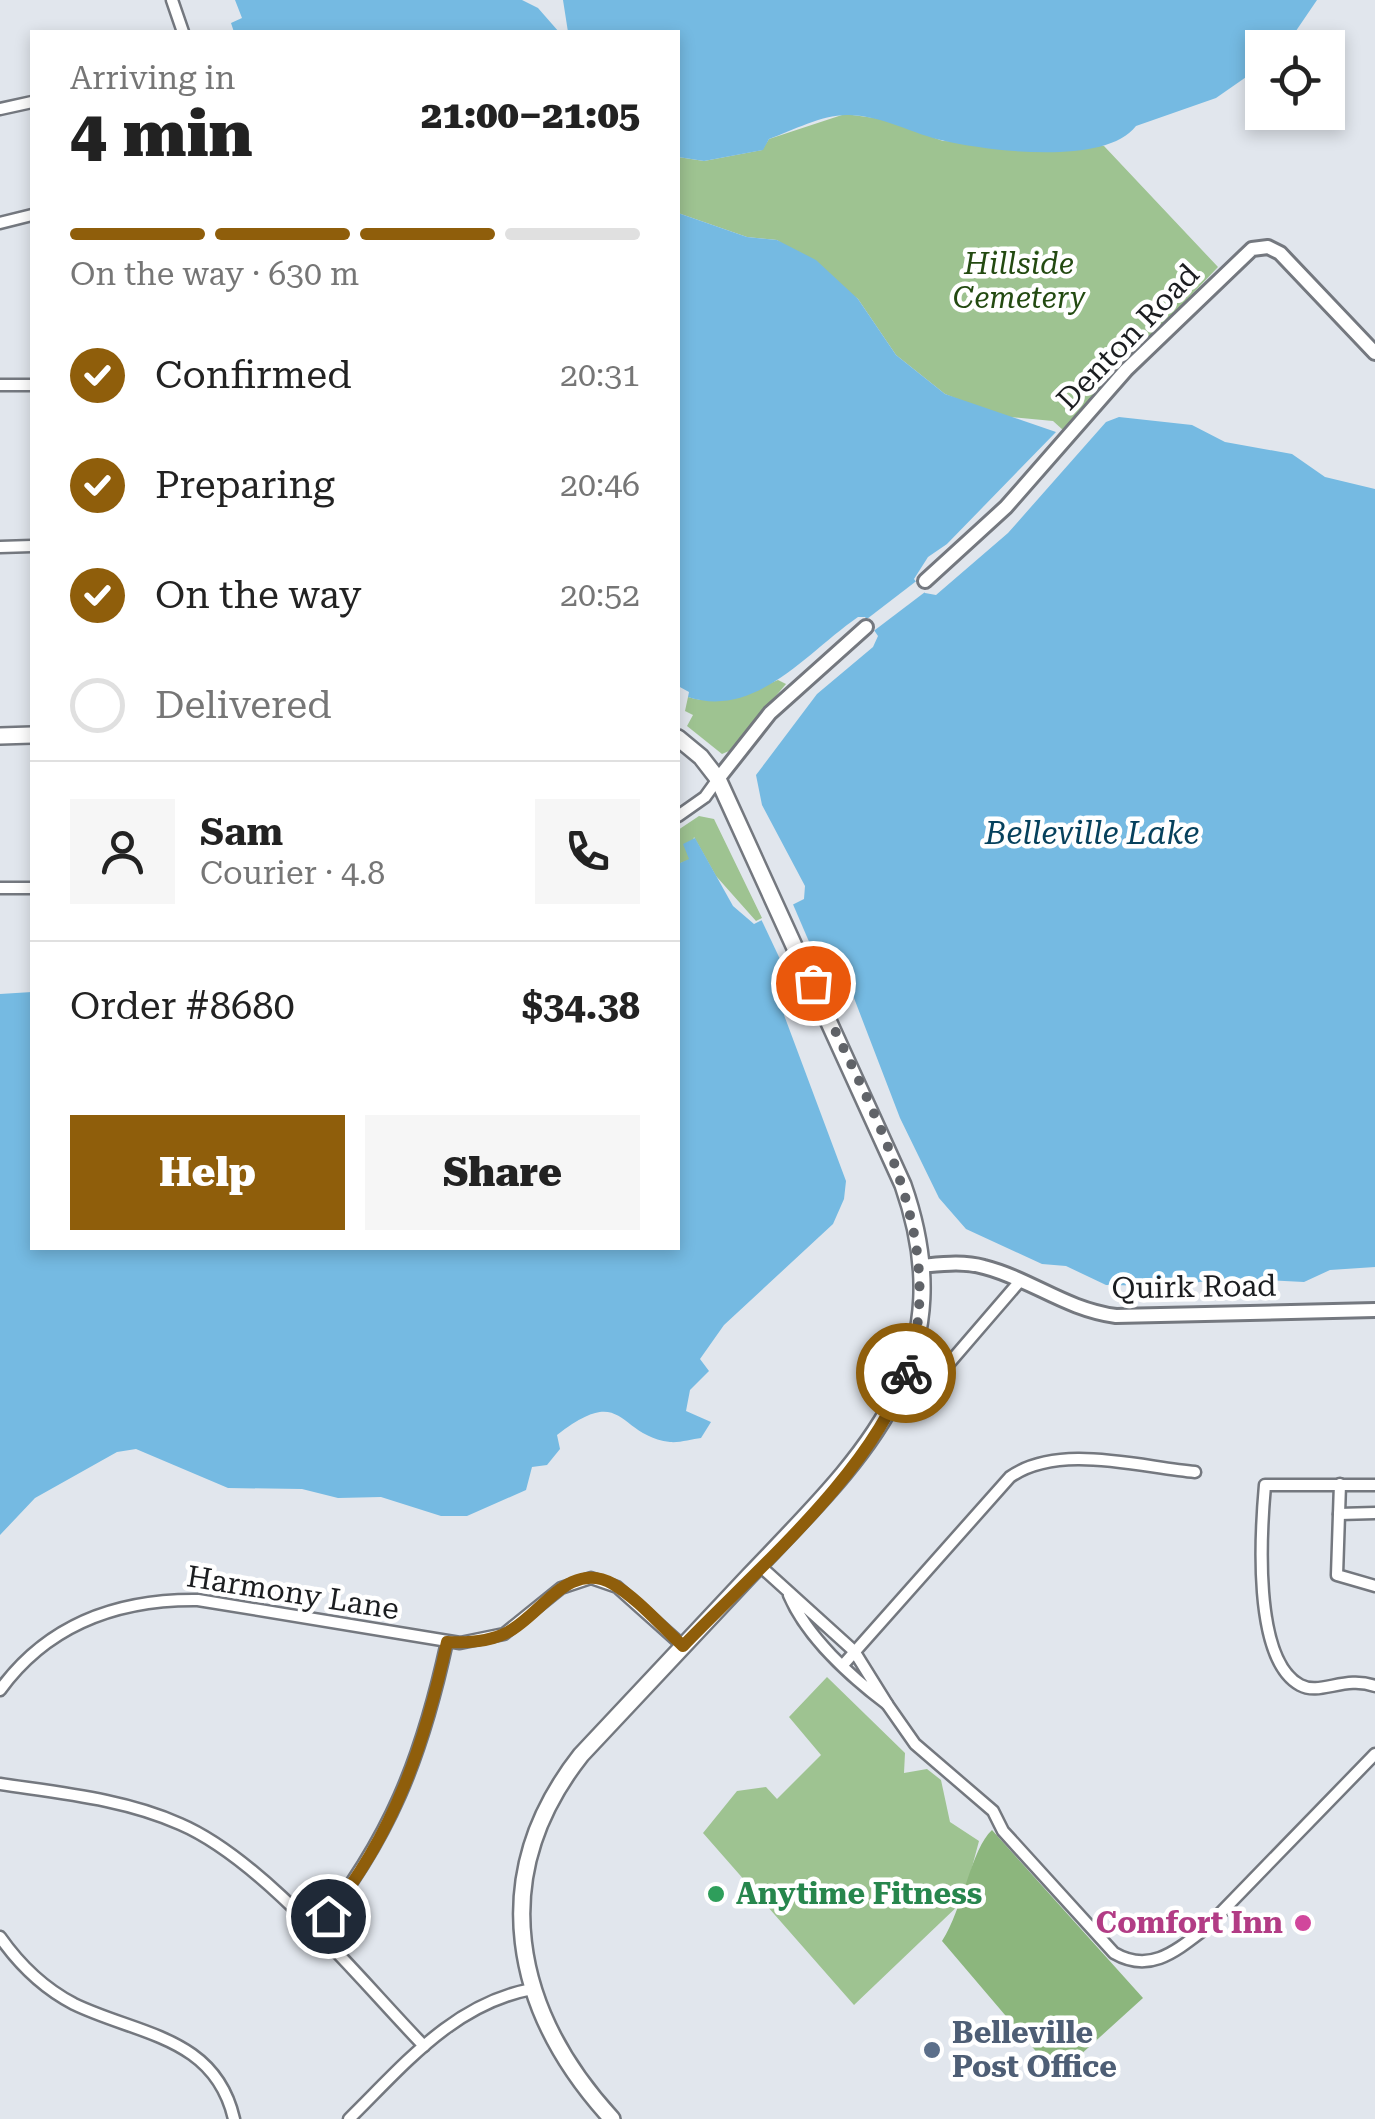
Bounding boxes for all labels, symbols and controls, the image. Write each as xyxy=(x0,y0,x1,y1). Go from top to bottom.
map controls xyxy=(1245,30,1345,130)
button: locate xyxy=(1245,30,1345,130)
text: Arriving in xyxy=(70,59,235,97)
text: 21:00–21:05 xyxy=(421,93,640,137)
text: 4 min xyxy=(70,96,253,172)
park label: Hillside Cemetery xyxy=(953,246,1086,315)
text: On the way · 630 m xyxy=(70,255,359,293)
street label: Denton Road xyxy=(1049,256,1206,417)
icon: check xyxy=(70,348,125,403)
text: Confirmed xyxy=(155,353,352,397)
text: 20:31 xyxy=(560,356,640,394)
icon: check xyxy=(70,458,125,513)
text: Preparing xyxy=(155,463,335,507)
text: 20:46 xyxy=(560,466,640,504)
icon: check xyxy=(70,568,125,623)
text: On the way xyxy=(155,573,361,617)
text: 20:52 xyxy=(560,576,640,614)
text: Delivered xyxy=(155,683,332,727)
button: person xyxy=(70,799,175,904)
button: phone xyxy=(535,799,640,904)
text: Sam xyxy=(200,810,283,854)
water label: Belleville Lake xyxy=(984,814,1199,852)
text: Courier · 4.8 xyxy=(200,854,385,892)
pin xyxy=(771,941,856,1026)
icon: bag xyxy=(786,956,841,1011)
text: Order #8680 xyxy=(70,984,295,1028)
text: $34.38 xyxy=(522,984,640,1028)
button: Help xyxy=(70,1115,345,1230)
button: Share xyxy=(365,1115,640,1230)
street label: Quirk Road xyxy=(1111,1268,1277,1305)
courier xyxy=(856,1323,956,1423)
icon: bike xyxy=(879,1346,934,1401)
street label: Harmony Lane xyxy=(184,1558,402,1627)
pin xyxy=(286,1874,371,1959)
place label: Anytime Fitness xyxy=(736,1876,982,1911)
marker: Anytime Fitness xyxy=(705,1883,727,1905)
icon: home xyxy=(301,1889,356,1944)
place label: Comfort Inn xyxy=(1096,1905,1283,1940)
marker: Comfort Inn xyxy=(1292,1912,1314,1934)
place label: Belleville Post Office xyxy=(952,2015,1117,2084)
marker: Belleville Post Office xyxy=(921,2039,943,2061)

